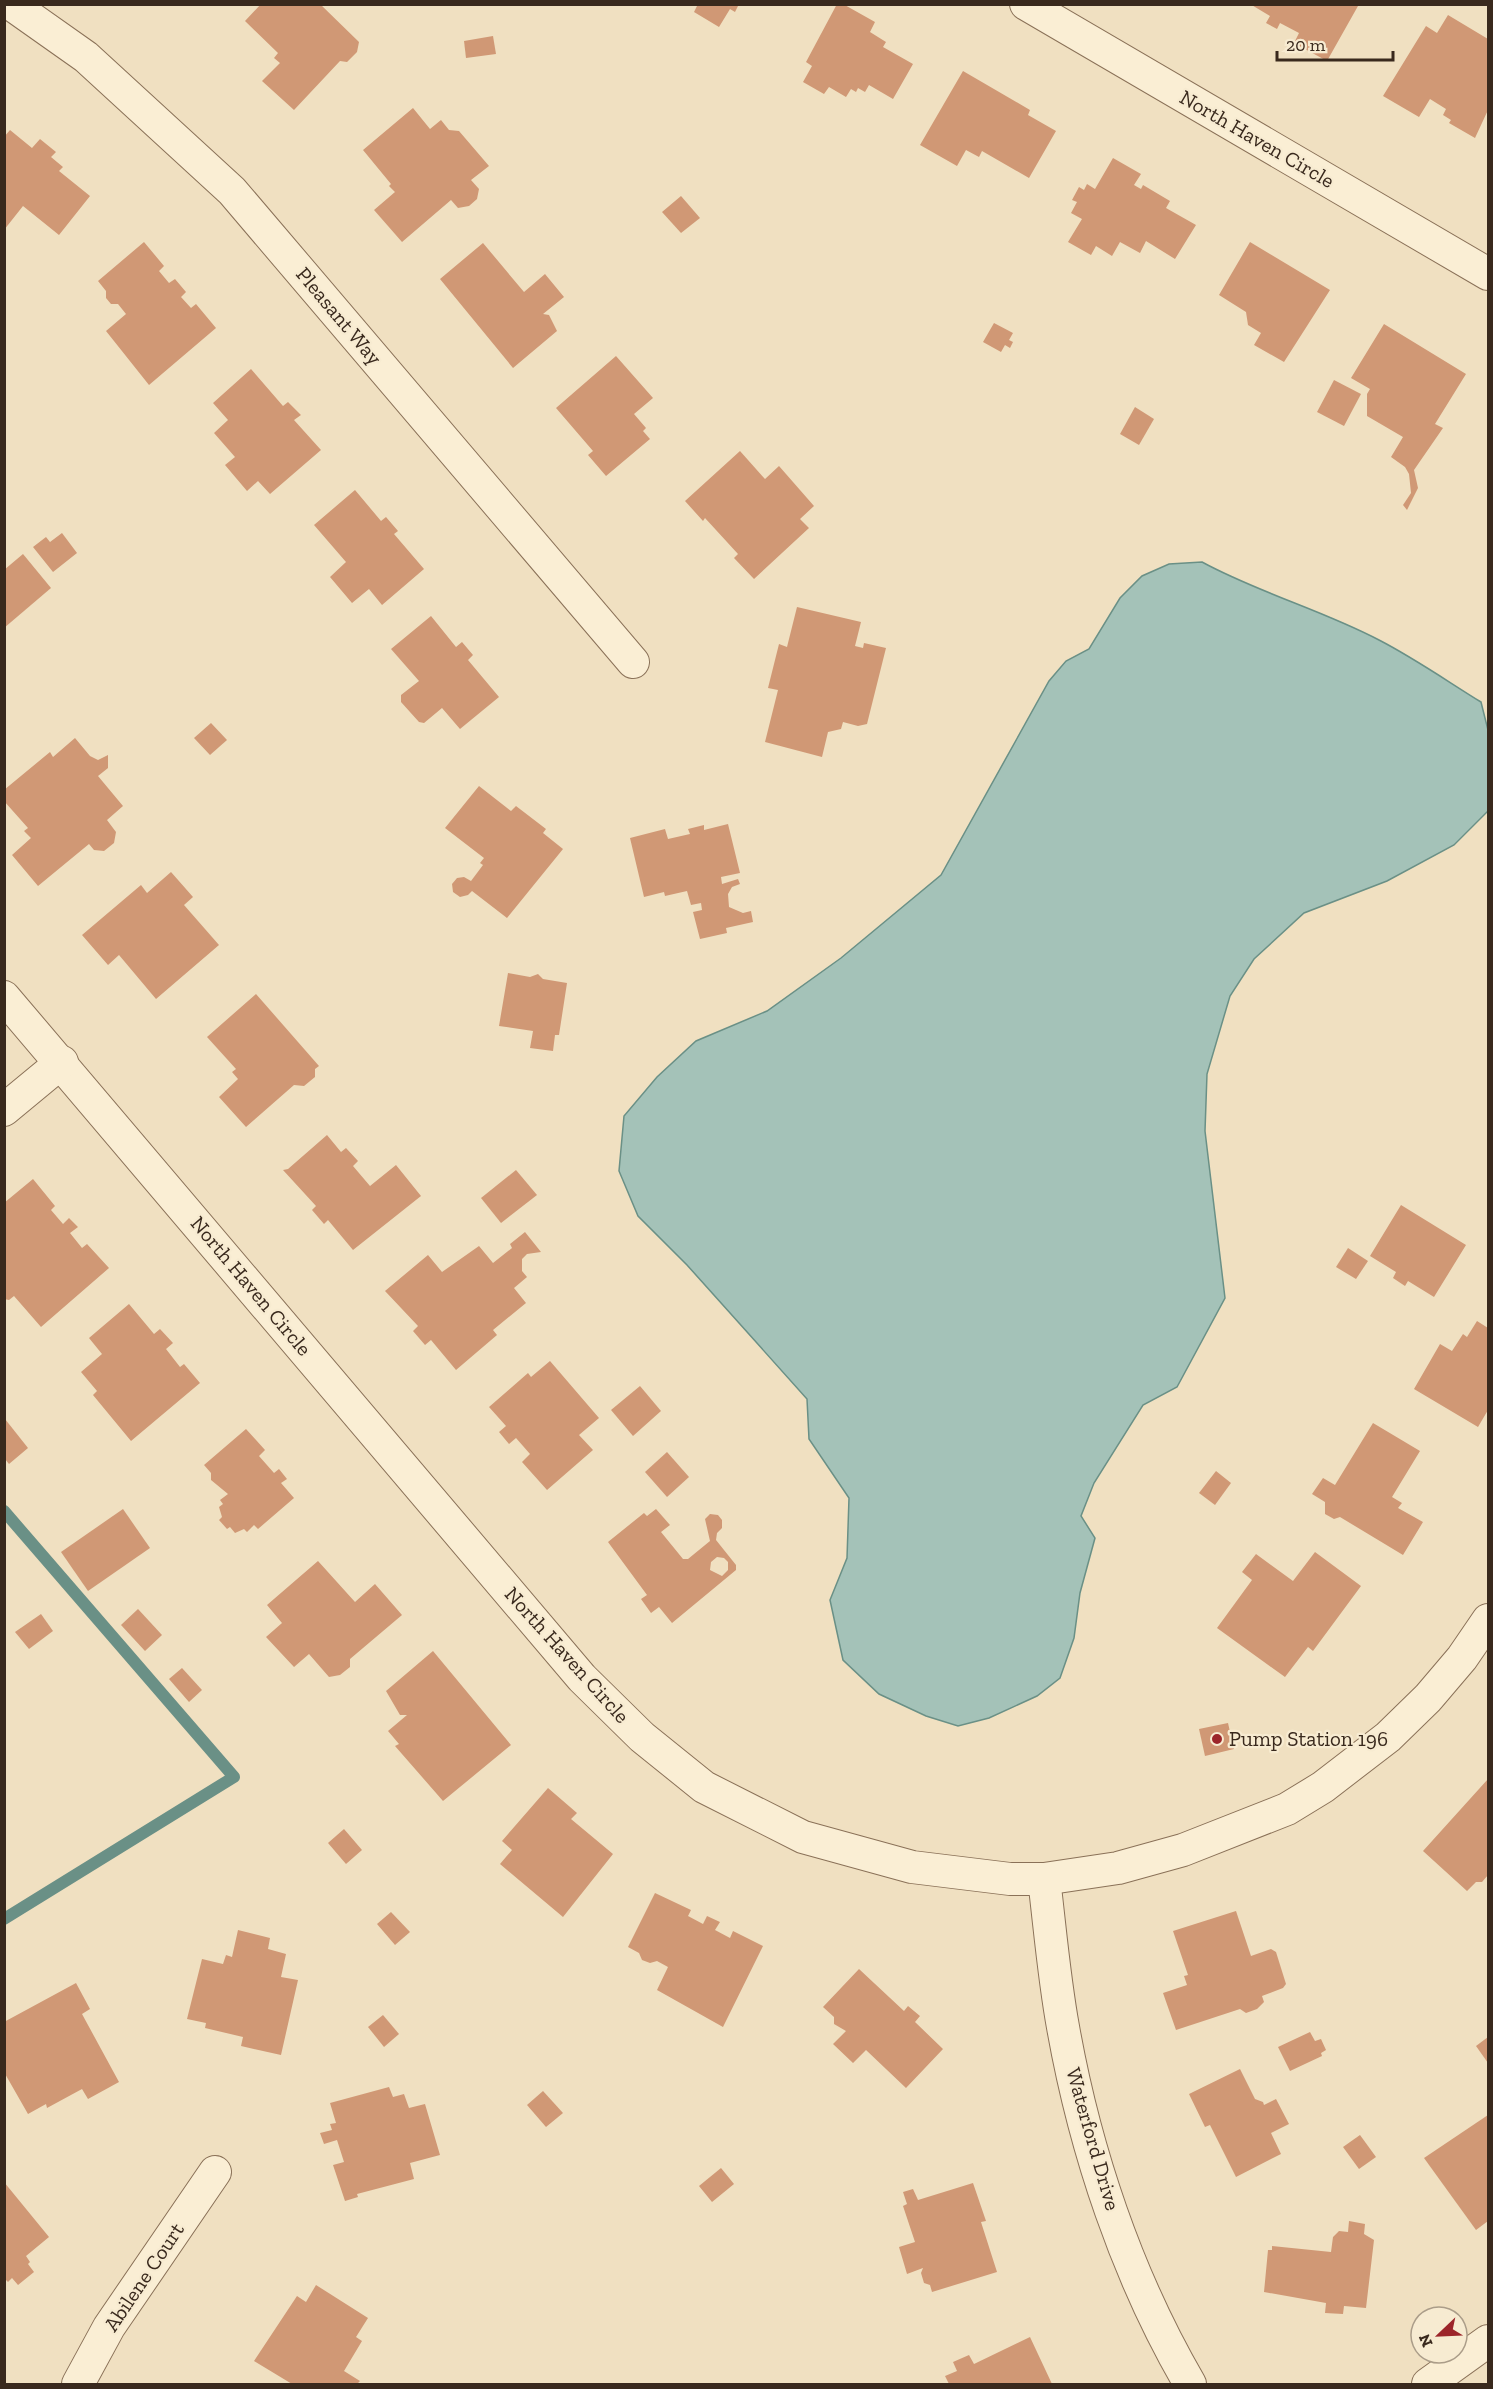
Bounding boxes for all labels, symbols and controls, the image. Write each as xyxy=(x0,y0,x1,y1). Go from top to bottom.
scale bar xyxy=(1277,24,1392,62)
text: 20 m xyxy=(1286,34,1326,56)
street label: North Haven Circle xyxy=(1175,84,1339,193)
street label: Pleasant Way xyxy=(291,262,388,370)
street label: North Haven Circle xyxy=(186,1211,317,1361)
street label: North Haven Circle xyxy=(500,1581,635,1728)
place label: Pump Station 196 xyxy=(1229,1726,1388,1751)
marker: Pump Station 196 xyxy=(1210,1732,1224,1746)
street label: Waterford Drive xyxy=(1061,2065,1126,2213)
street label: Abilene Court xyxy=(98,2218,189,2336)
north arrow xyxy=(1409,2305,1469,2365)
text: N xyxy=(1415,2331,1437,2350)

